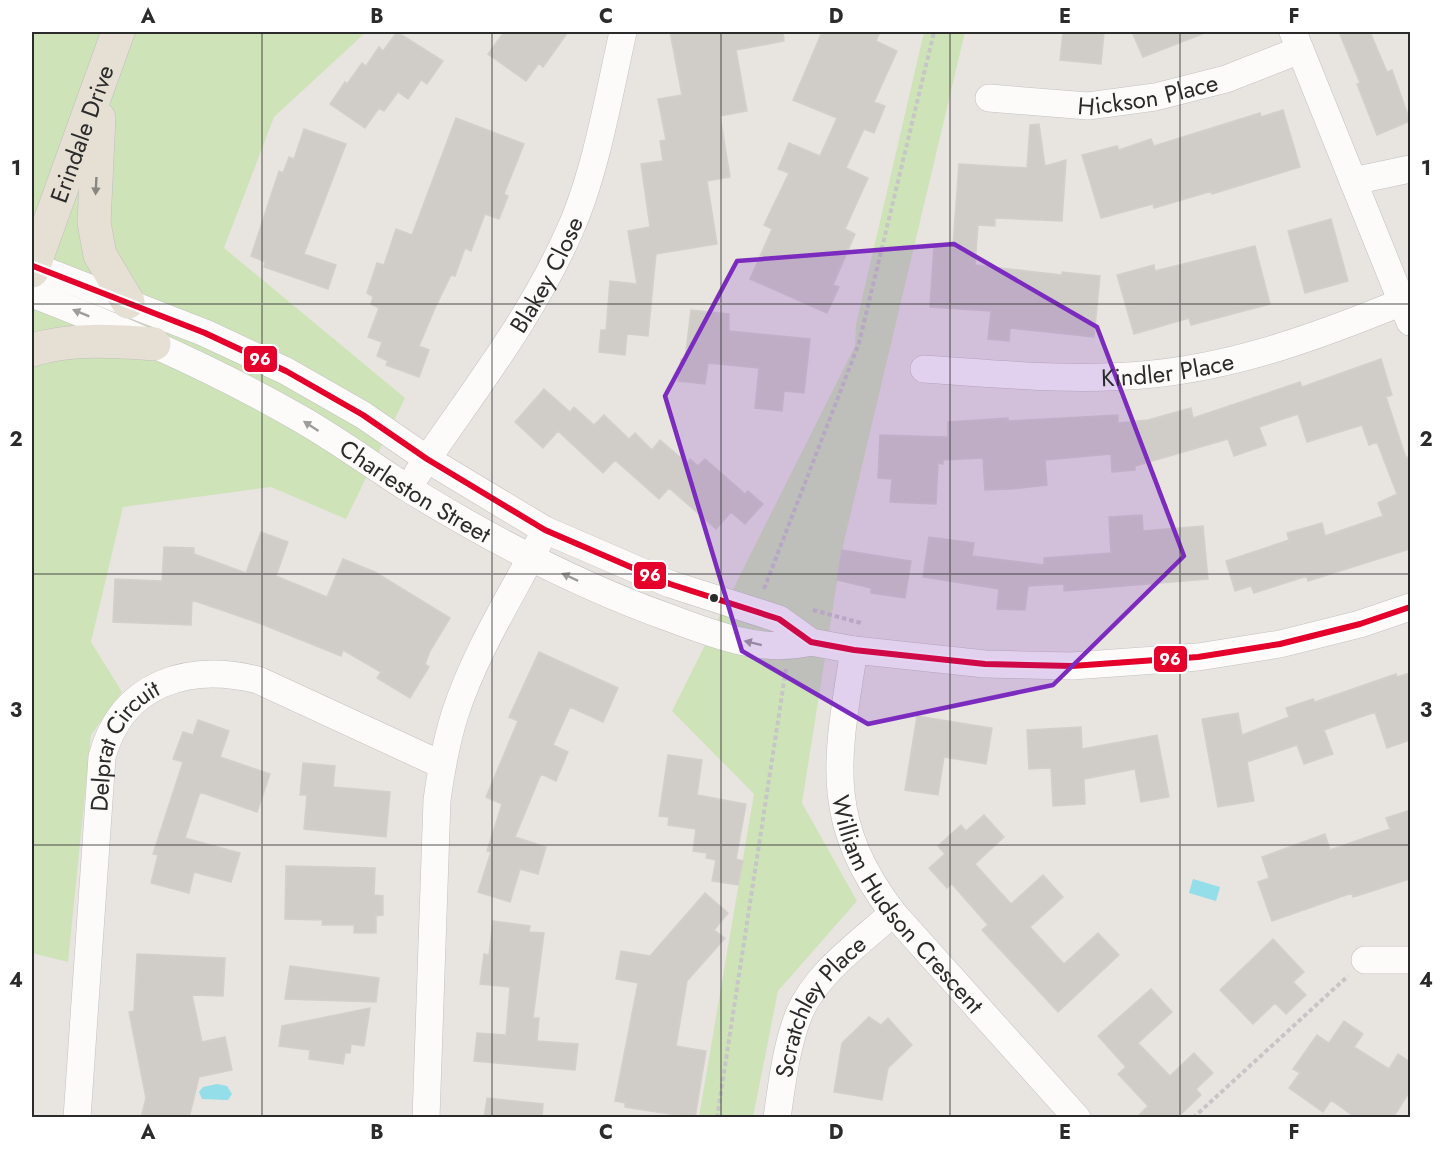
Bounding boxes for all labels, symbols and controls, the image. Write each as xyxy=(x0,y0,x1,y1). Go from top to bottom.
text: A xyxy=(140,2,156,31)
text: B xyxy=(370,2,384,31)
text: C xyxy=(599,2,613,31)
text: D xyxy=(829,2,843,31)
text: E xyxy=(1059,2,1071,31)
text: F xyxy=(1288,2,1300,31)
street label: Erindale Drive xyxy=(41,60,122,207)
street label: Hickson Place xyxy=(1076,64,1221,124)
text: 1 xyxy=(11,154,21,183)
text: 1 xyxy=(1421,154,1431,183)
one-way arrow xyxy=(91,177,100,196)
street label: Blakey Close xyxy=(501,211,591,340)
one-way arrow xyxy=(71,308,89,318)
street label: Kindler Place xyxy=(1100,343,1237,395)
line badge: 96 xyxy=(243,345,278,373)
text: 96 xyxy=(249,348,271,371)
one-way arrow xyxy=(304,420,320,432)
text: 2 xyxy=(9,425,23,454)
text: 2 xyxy=(1419,425,1433,454)
street label: Charleston Street xyxy=(333,430,498,551)
line badge: 96 xyxy=(633,561,667,590)
text: 96 xyxy=(639,564,661,587)
one-way arrow xyxy=(562,573,579,582)
unlabelled marker xyxy=(708,592,720,604)
one-way arrow xyxy=(744,638,762,648)
line badge: 96 xyxy=(1153,645,1188,673)
text: 96 xyxy=(1159,648,1181,671)
street label: Delprat Circuit xyxy=(81,670,165,813)
text: 3 xyxy=(10,696,22,725)
text: 3 xyxy=(1420,696,1432,725)
street label: William Hudson Crescent xyxy=(824,792,993,1021)
street label: Scratchley Place xyxy=(766,926,874,1080)
text: 4 xyxy=(9,966,23,995)
text: 4 xyxy=(1419,966,1433,995)
text: A xyxy=(140,1118,156,1147)
text: B xyxy=(370,1118,384,1147)
text: C xyxy=(599,1118,613,1147)
text: D xyxy=(829,1118,843,1147)
text: E xyxy=(1059,1118,1071,1147)
text: F xyxy=(1288,1118,1300,1147)

